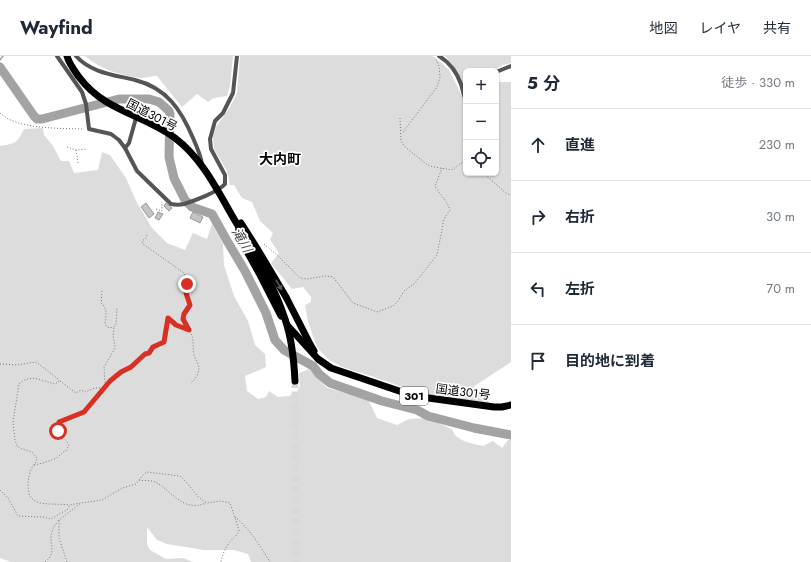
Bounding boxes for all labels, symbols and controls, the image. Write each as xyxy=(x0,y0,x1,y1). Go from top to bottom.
text: Wayfind xyxy=(20,14,93,41)
text: 地図 xyxy=(649,18,677,38)
text: レイヤ xyxy=(699,18,741,38)
text: 共有 xyxy=(763,18,791,38)
map controls xyxy=(463,68,499,176)
button: + xyxy=(463,68,499,104)
text: 5 分 xyxy=(527,71,560,95)
text: 徒歩 · 330 m xyxy=(721,73,795,92)
street label: 国道301号 xyxy=(123,94,181,136)
button: − xyxy=(463,104,499,140)
icon: ahead xyxy=(527,134,549,156)
text: 直進 xyxy=(565,134,595,156)
text: 230 m xyxy=(759,135,795,154)
button: locate xyxy=(463,140,499,176)
district label: 大内町 xyxy=(259,149,301,169)
icon: right xyxy=(527,206,549,228)
text: 右折 xyxy=(565,206,595,228)
text: 30 m xyxy=(766,207,795,226)
water label: 滝川 xyxy=(227,224,258,258)
route end xyxy=(178,275,196,293)
icon: left xyxy=(527,278,549,300)
text: 左折 xyxy=(565,278,595,300)
one-way arrow xyxy=(276,279,283,291)
text: 70 m xyxy=(766,279,795,298)
icon: arrive xyxy=(527,350,549,372)
text: 目的地に到着 xyxy=(565,350,655,372)
street label: 国道301号 xyxy=(435,380,491,404)
road number: 301 xyxy=(400,387,428,405)
route start xyxy=(49,422,67,440)

